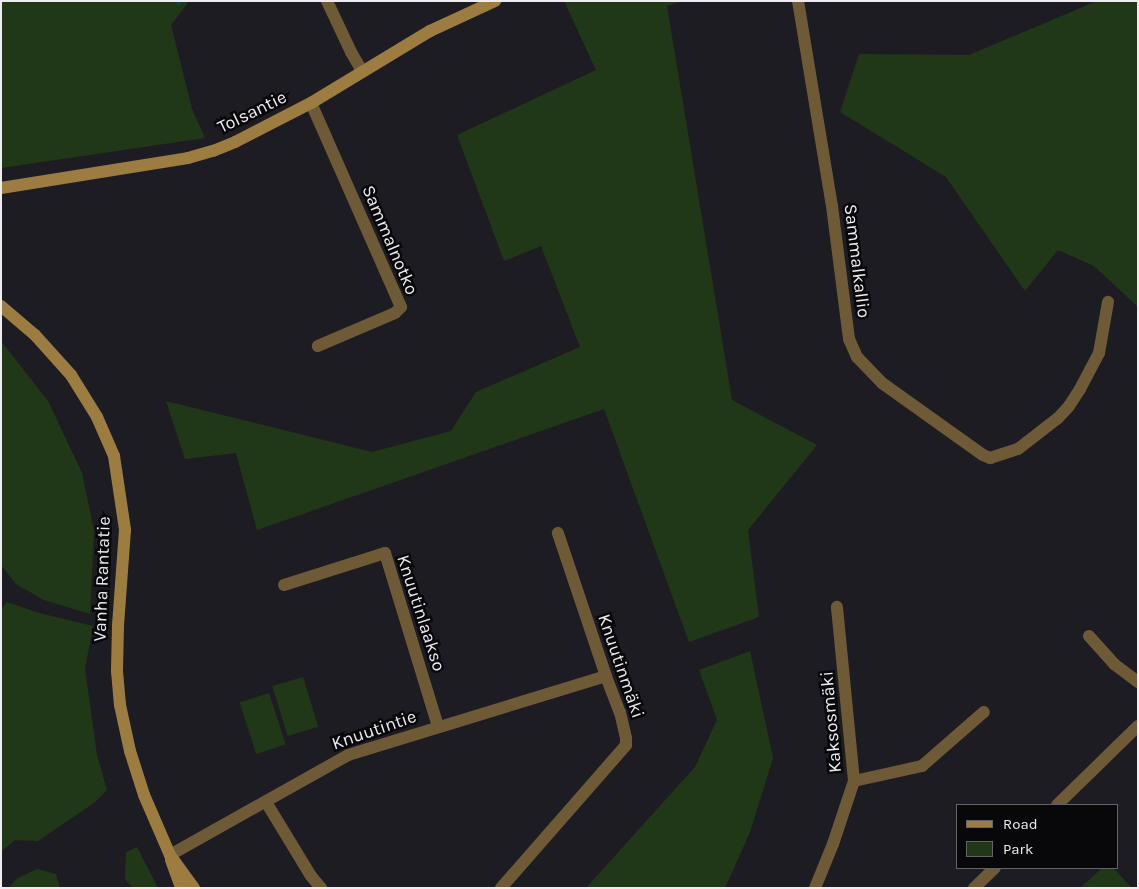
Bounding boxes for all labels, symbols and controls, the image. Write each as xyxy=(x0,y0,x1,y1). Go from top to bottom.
street label: Tolsantie xyxy=(214,86,290,138)
street label: Sammalnotko xyxy=(357,182,423,298)
street label: Sammalkallio xyxy=(839,203,875,319)
street label: Vanha Rantatie xyxy=(89,516,115,642)
street label: Knuutinlaakso xyxy=(392,552,450,674)
street label: Knuutinmäki xyxy=(593,611,649,721)
street label: Kaksosmäki xyxy=(816,670,846,774)
street label: Knuutintie xyxy=(329,705,419,755)
legend xyxy=(956,804,1119,869)
text: Road xyxy=(1003,815,1038,833)
text: Park xyxy=(1003,840,1033,858)

